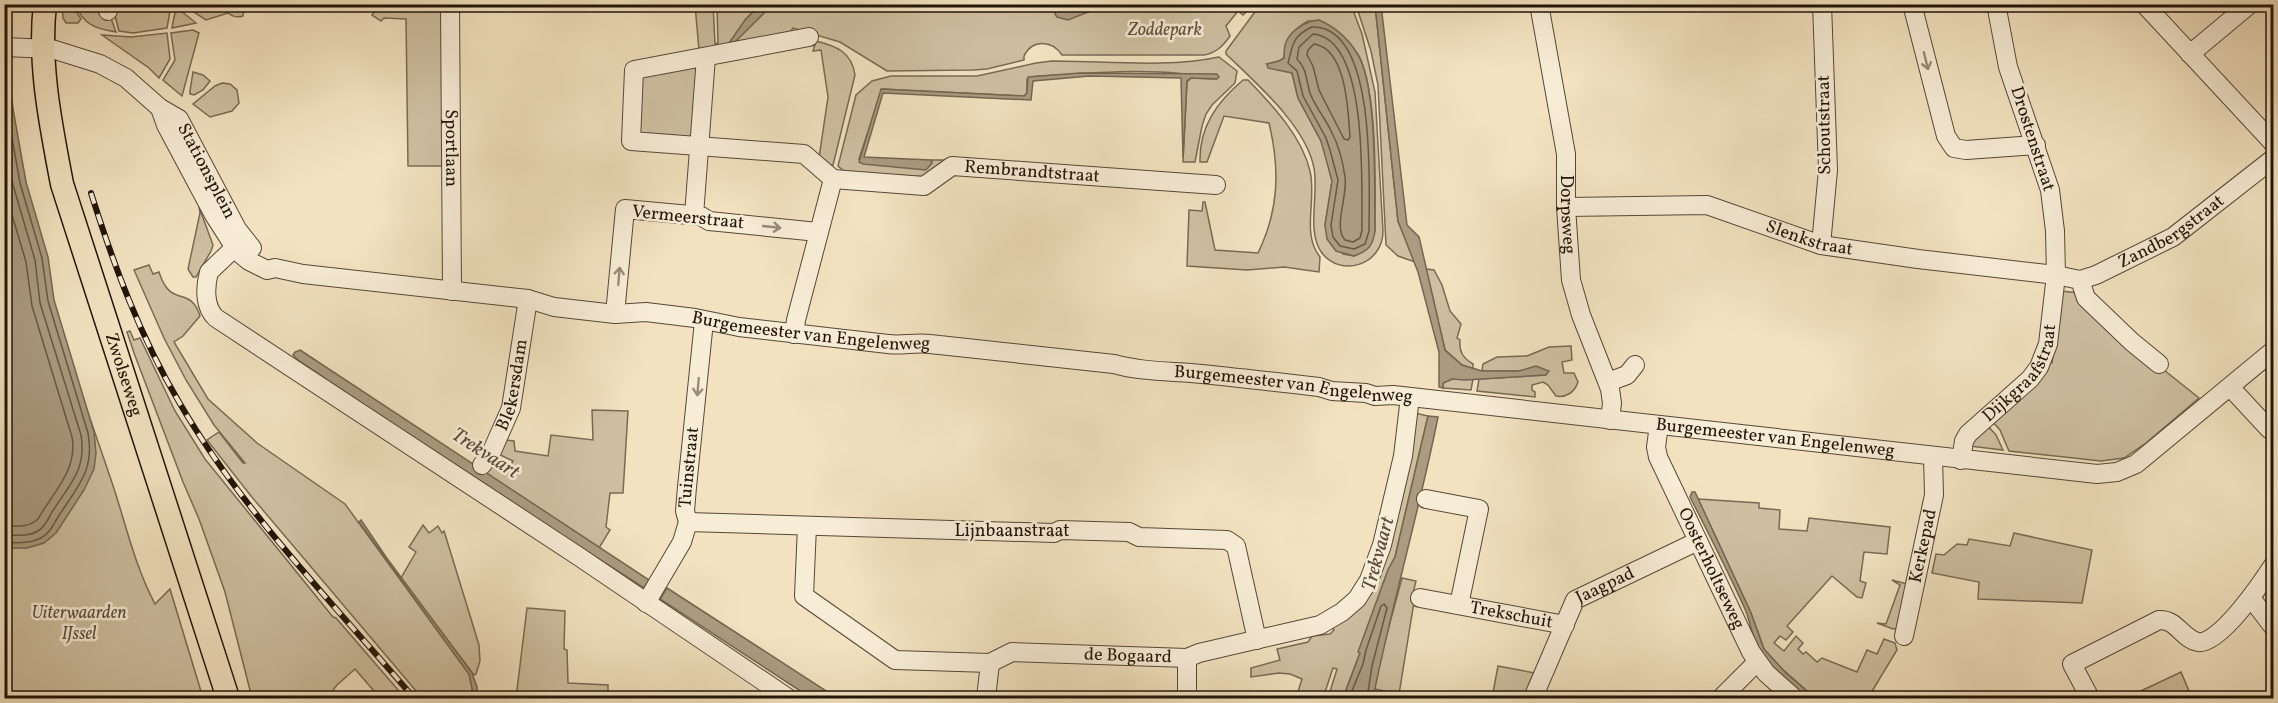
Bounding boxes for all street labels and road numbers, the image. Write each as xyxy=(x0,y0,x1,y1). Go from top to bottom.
street label: Schoutstraat xyxy=(1812,75,1838,175)
street label: Drostenstraat xyxy=(2003,83,2061,195)
street label: Sportlaan xyxy=(438,109,464,187)
street label: Stationsplein xyxy=(171,119,242,224)
street label: Rembrandtstraat xyxy=(964,154,1101,189)
street label: Dorpsweg xyxy=(1553,175,1582,255)
street label: Zandbergstraat xyxy=(2114,189,2230,275)
street label: Vermeerstraat xyxy=(631,200,745,236)
street label: Slenkstraat xyxy=(1762,214,1855,262)
street label: Burgemeester van Engelenweg xyxy=(690,305,931,357)
street label: Dijkgraafstraat xyxy=(1977,323,2063,428)
street label: Zwolseweg xyxy=(98,330,149,420)
street label: Blekersdam xyxy=(490,337,534,435)
street label: Burgemeester van Engelenweg xyxy=(1173,359,1414,410)
street label: Burgemeester van Engelenweg xyxy=(1654,412,1896,464)
street label: Tuinstraat xyxy=(673,425,706,509)
street label: Oosterholtseweg xyxy=(1671,504,1751,634)
street label: Kerkepad xyxy=(1903,507,1943,585)
street label: Lijnbaanstraat xyxy=(954,519,1070,544)
street label: Jaagpad xyxy=(1571,561,1639,610)
street label: Trekschuit xyxy=(1468,595,1555,635)
street label: de Bogaard xyxy=(1084,642,1172,670)

